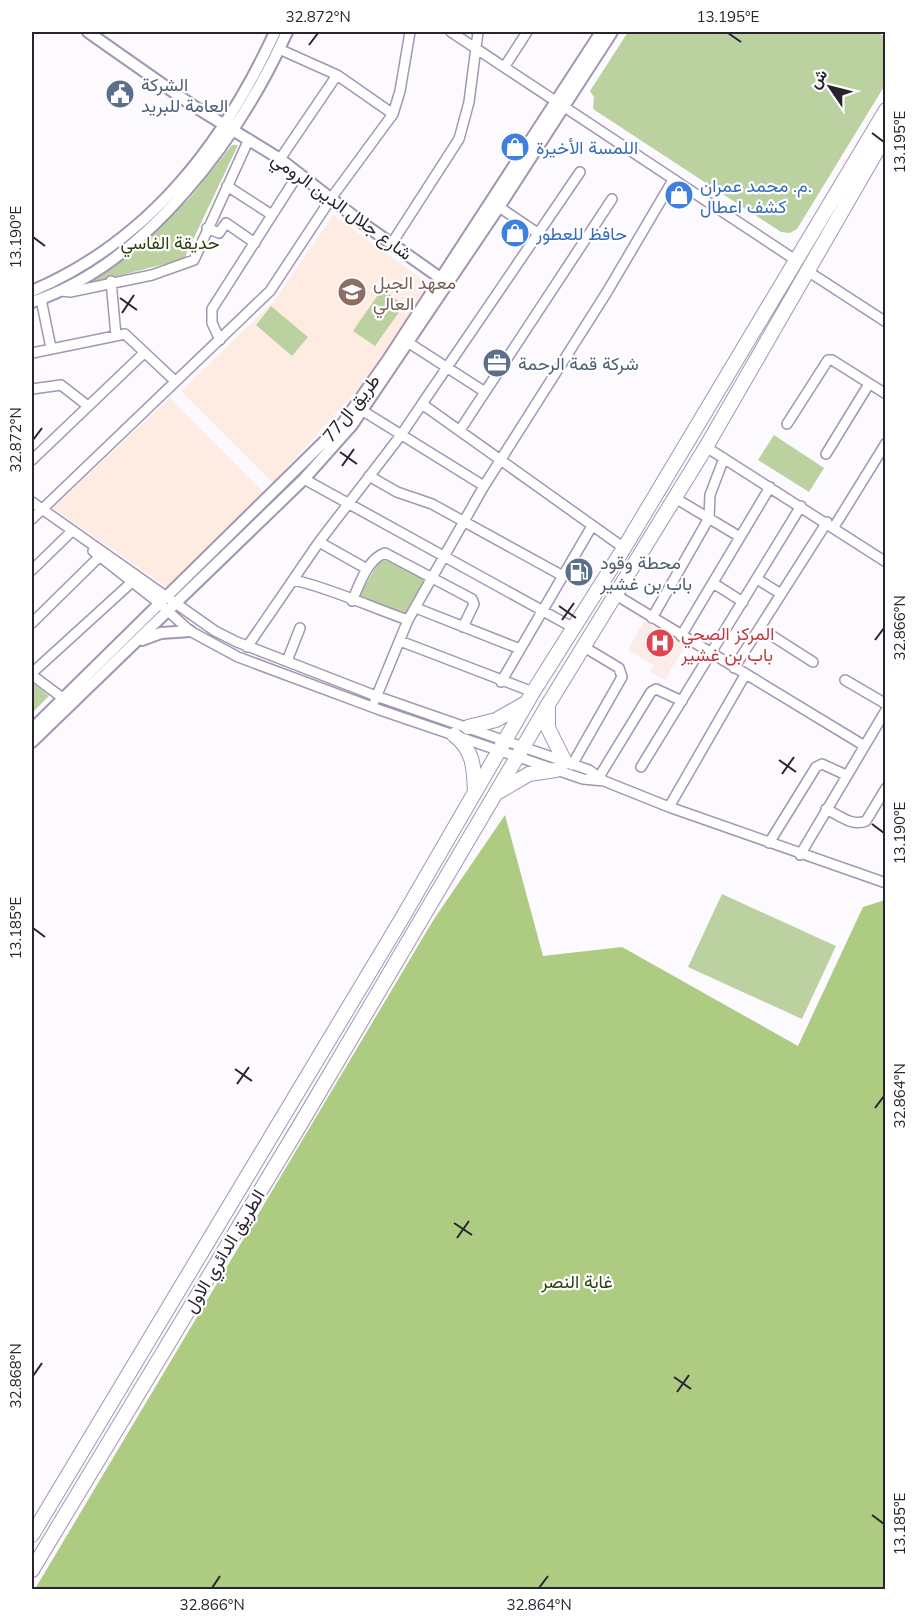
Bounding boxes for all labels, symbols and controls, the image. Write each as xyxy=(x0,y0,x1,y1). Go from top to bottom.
text: 32.872°N xyxy=(285,7,351,26)
text: 13.195°E xyxy=(697,7,760,26)
north arrow xyxy=(800,57,860,117)
text: ش xyxy=(804,65,831,92)
place label: الشركة العامة للبريد xyxy=(141,73,228,117)
public building icon: الشركة العامة للبريد xyxy=(104,78,136,110)
text: 13.195°E xyxy=(890,110,909,173)
shop icon: اللمسة الأخيرة xyxy=(499,131,531,163)
place label: اللمسة الأخيرة xyxy=(536,136,638,159)
street label: شارع جلال الدين الرومي xyxy=(265,147,417,268)
place label: م. محمد عمران. كشف اعطال xyxy=(700,174,812,218)
shop icon: م. محمد عمران. كشف اعطال xyxy=(663,179,695,211)
text: 13.190°E xyxy=(6,205,25,268)
shop icon: حافظ للعطور xyxy=(499,217,531,249)
place label: حافظ للعطور xyxy=(535,222,627,245)
park label: حديقة الفاسي xyxy=(120,231,220,258)
place label: معهد الجبل العالي xyxy=(373,271,456,319)
school or university icon: معهد الجبل العالي xyxy=(336,276,368,308)
office icon: شركة قمة الرحمة xyxy=(481,347,513,379)
place label: شركة قمة الرحمة xyxy=(518,352,639,375)
street label: طريق ال77 xyxy=(317,369,385,447)
text: 32.872°N xyxy=(6,407,25,473)
place label: محطة وقود باب بن غشير xyxy=(599,551,692,595)
fuel station icon: محطة وقود باب بن غشير xyxy=(563,556,595,588)
text: 32.866°N xyxy=(890,595,909,661)
place label: المركز الصحي باب بن غشير xyxy=(680,622,774,666)
hospital icon: المركز الصحي باب بن غشير xyxy=(644,627,676,659)
text: 13.190°E xyxy=(890,801,909,864)
text: 13.185°E xyxy=(6,896,25,959)
text: 32.864°N xyxy=(890,1063,909,1129)
street label: الطريق الدائري الاول xyxy=(178,1185,273,1319)
park label: غابة النصر xyxy=(540,1270,613,1293)
text: 32.868°N xyxy=(6,1343,25,1409)
text: 13.185°E xyxy=(890,1492,909,1555)
text: 32.866°N xyxy=(179,1595,245,1614)
text: 32.864°N xyxy=(506,1595,572,1614)

